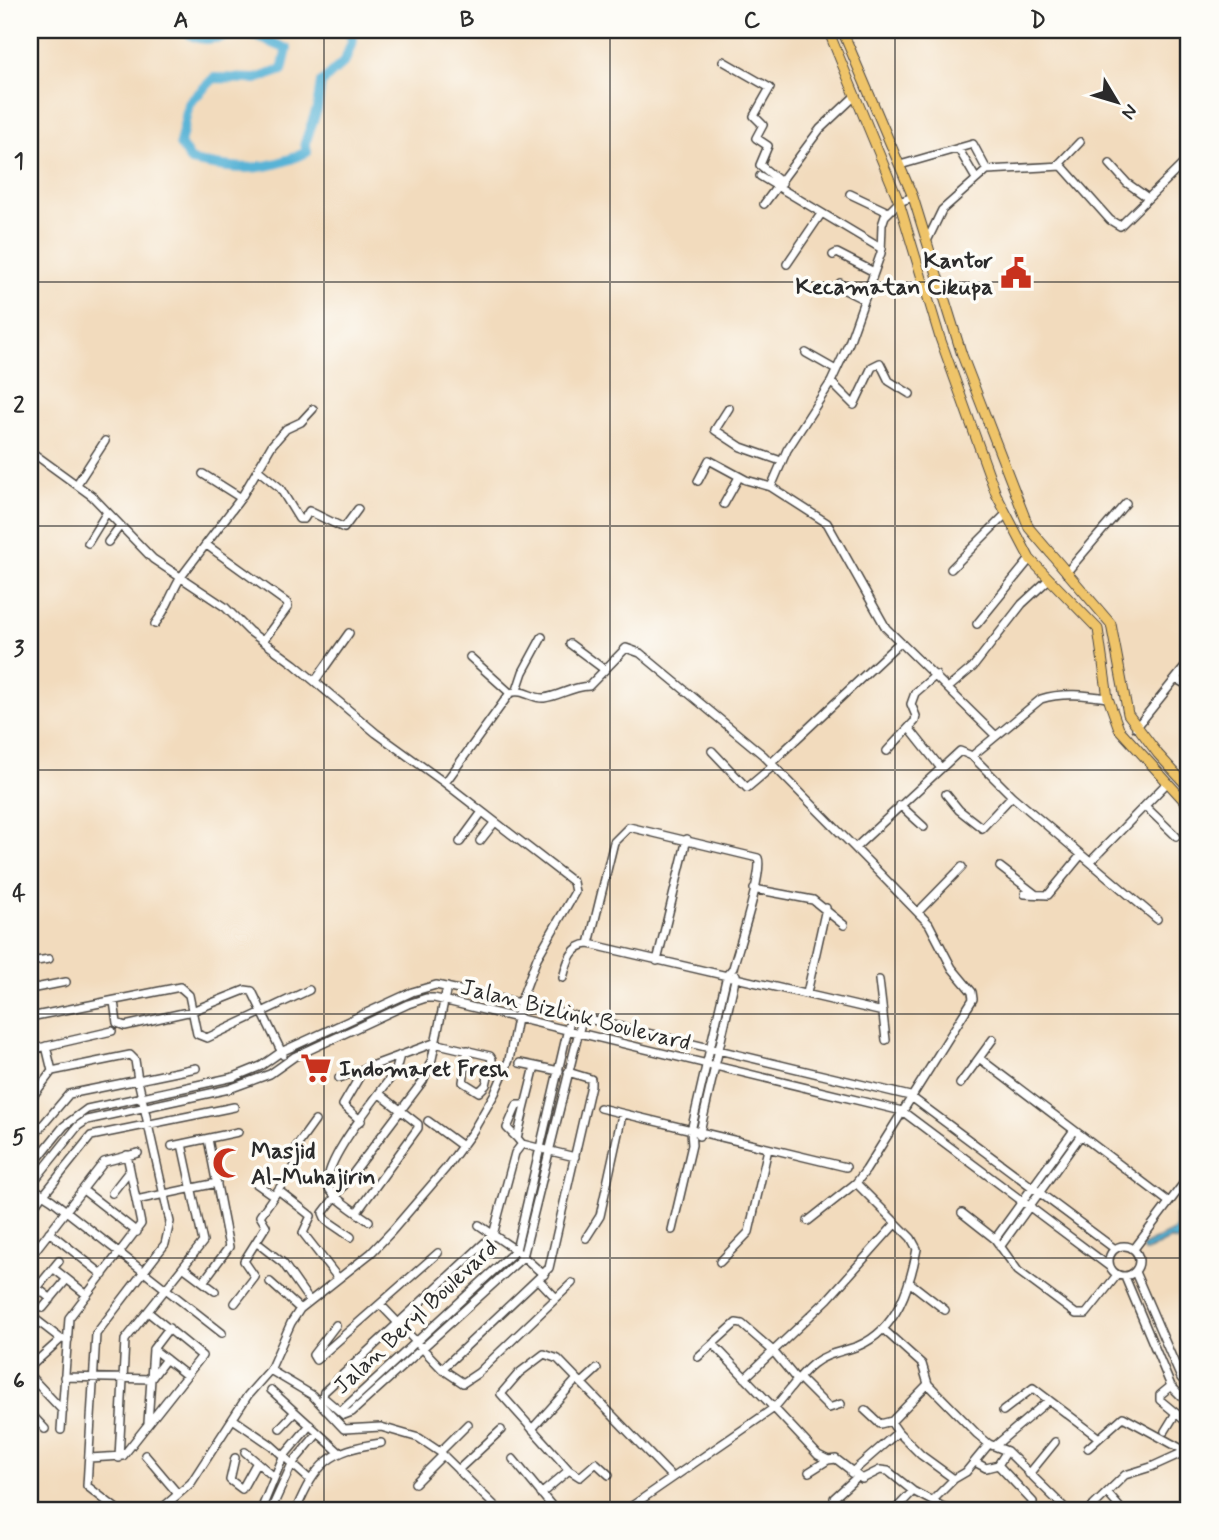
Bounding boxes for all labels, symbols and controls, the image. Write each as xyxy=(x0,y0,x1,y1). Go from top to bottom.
text: A xyxy=(173,6,189,36)
text: B xyxy=(460,6,475,36)
text: C xyxy=(744,6,761,36)
text: D xyxy=(1030,6,1046,36)
north arrow xyxy=(1082,66,1152,136)
text: N xyxy=(1115,99,1143,124)
text: 1 xyxy=(14,147,24,177)
place label: Kantor Kecamatan Cikupa xyxy=(795,247,993,303)
public building icon: Kantor Kecamatan Cikupa xyxy=(999,256,1033,290)
text: 2 xyxy=(13,391,25,421)
text: 3 xyxy=(14,635,25,665)
text: 4 xyxy=(12,879,26,909)
street label: Jalan Bizlink Boulevard xyxy=(457,973,694,1059)
supermarket icon: Indomaret Fresh xyxy=(299,1051,333,1085)
place label: Indomaret Fresh xyxy=(339,1055,509,1085)
text: 5 xyxy=(12,1123,26,1153)
place label: Masjid Al-Muhajirin xyxy=(251,1137,376,1193)
mosque icon: Masjid Al-Muhajirin xyxy=(211,1146,245,1180)
street label: Jalan Beryl Boulevard xyxy=(328,1233,505,1402)
text: 6 xyxy=(13,1367,25,1397)

